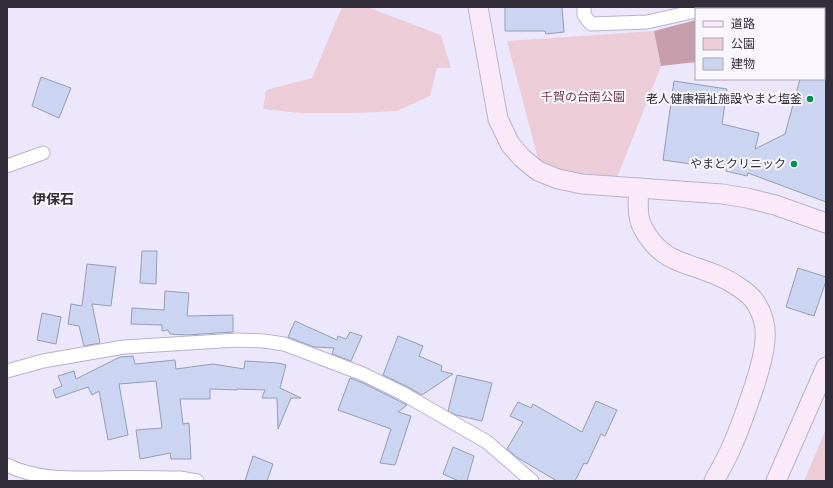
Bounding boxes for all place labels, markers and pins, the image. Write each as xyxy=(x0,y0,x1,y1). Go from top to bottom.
place label: 老人健康福祉施設やまと塩釜 xyxy=(646,92,802,106)
marker: 老人健康福祉施設やまと塩釜 xyxy=(805,94,815,104)
place label: やまとクリニック xyxy=(690,157,786,171)
marker: やまとクリニック xyxy=(789,159,799,169)

